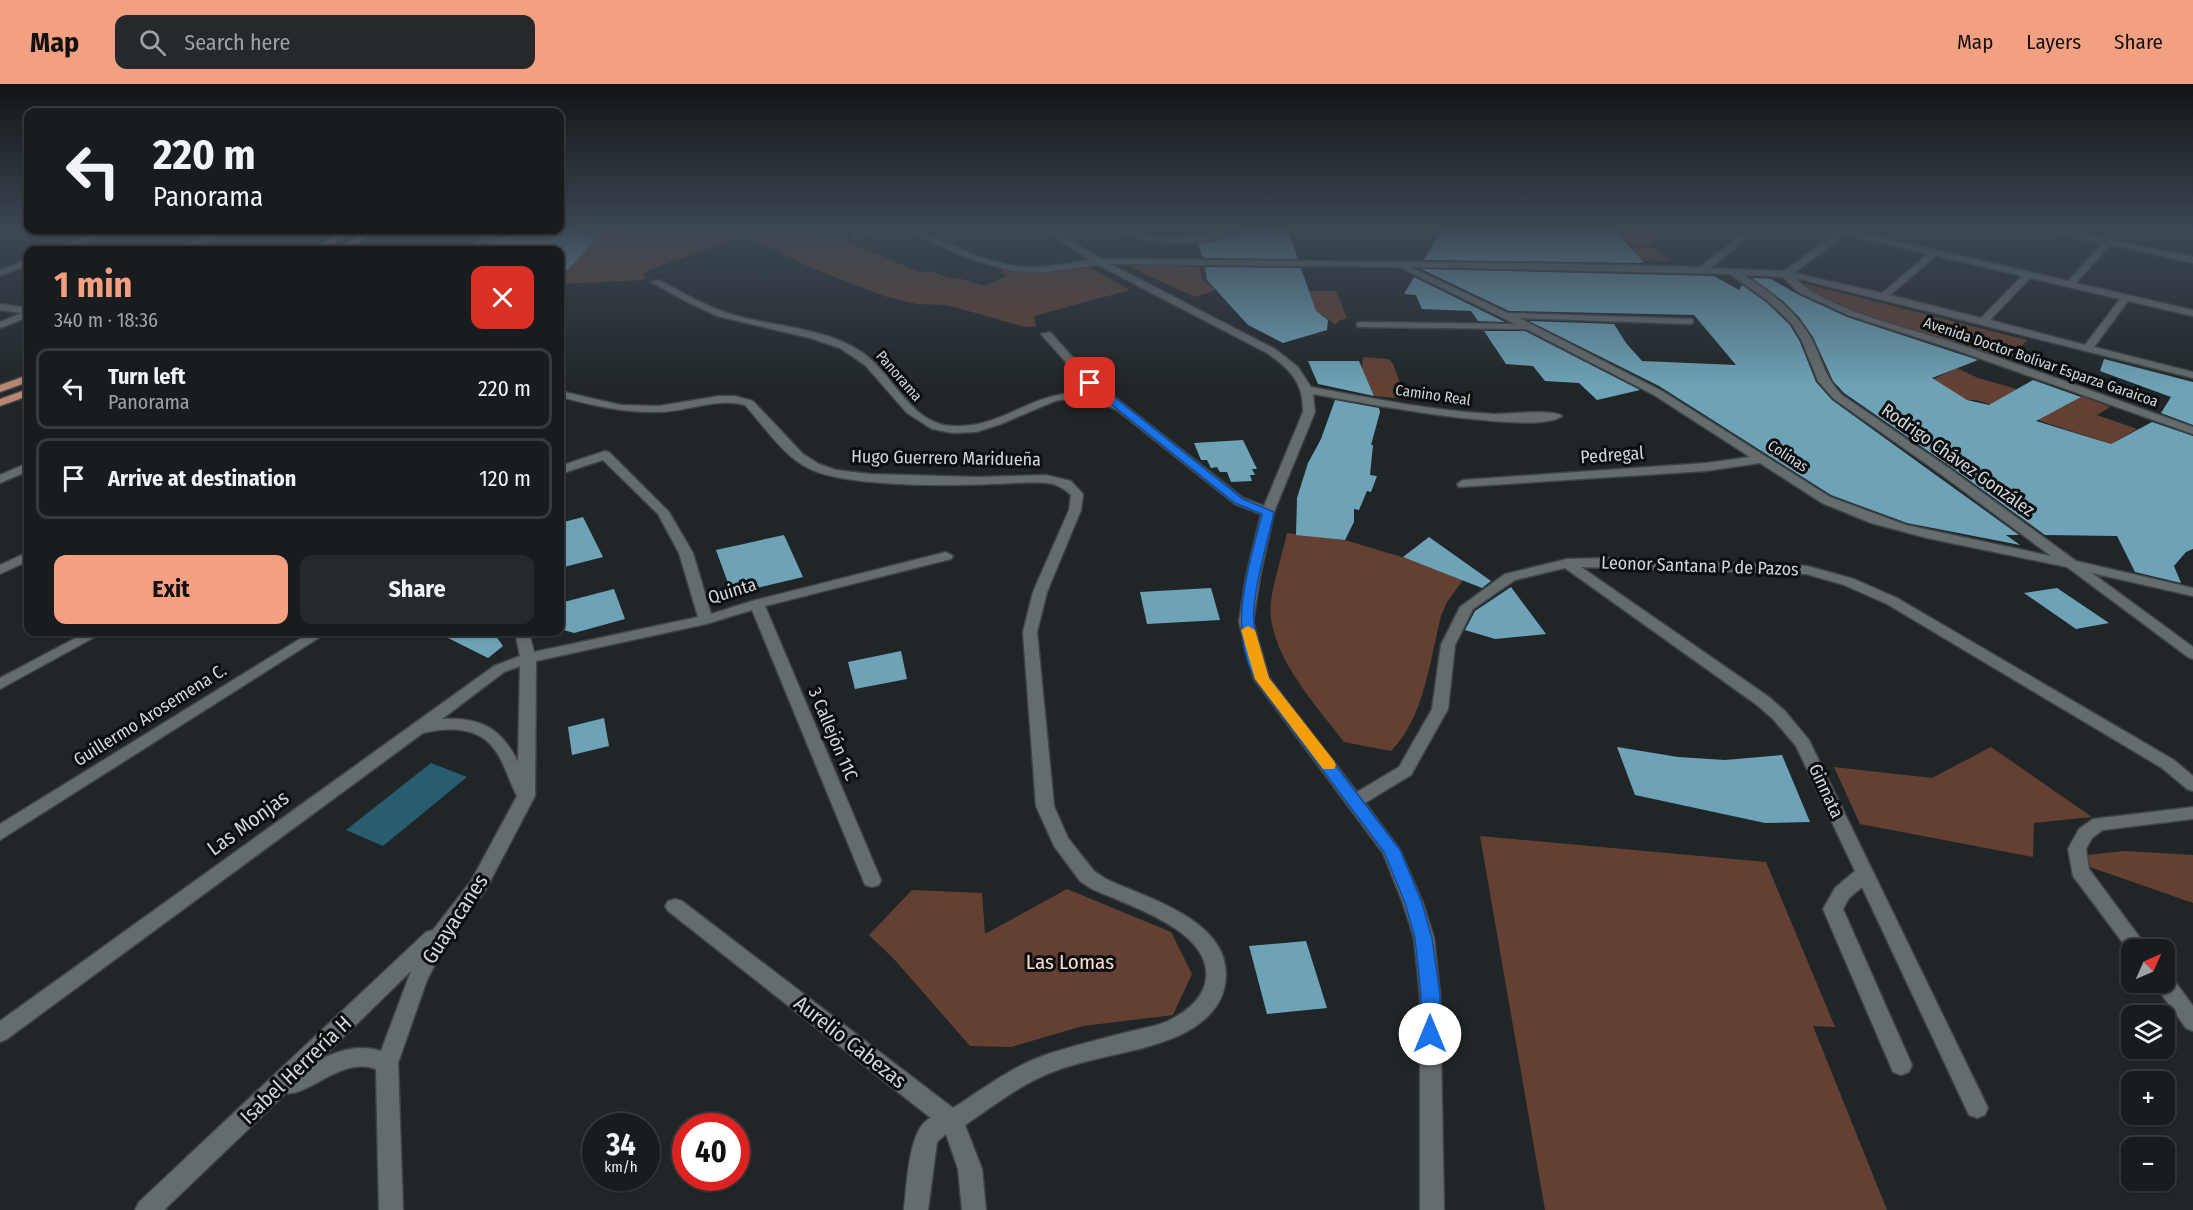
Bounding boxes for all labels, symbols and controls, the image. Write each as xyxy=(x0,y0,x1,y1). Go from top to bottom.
search box xyxy=(115,15,535,69)
text: Map xyxy=(30,26,79,59)
icon: search xyxy=(136,26,169,59)
text: Search here xyxy=(184,29,290,56)
text: Map xyxy=(1957,29,1993,55)
text: Layers xyxy=(2026,29,2081,55)
text: Share xyxy=(2114,29,2163,55)
text: 220 m xyxy=(153,130,256,180)
icon: left xyxy=(54,132,132,210)
text: Panorama xyxy=(153,181,263,213)
text: 1 min xyxy=(54,263,132,307)
button: close xyxy=(471,266,534,329)
text: 340 m · 18:36 xyxy=(54,308,158,332)
street label: Avenida Doctor Bolívar Esparza Garaicoa xyxy=(1921,313,2161,411)
street label: Panorama xyxy=(872,347,926,405)
pin xyxy=(1064,357,1115,408)
text: Turn left xyxy=(108,363,186,390)
icon: arrive xyxy=(1073,366,1106,399)
icon: left xyxy=(57,372,90,405)
text: 220 m xyxy=(478,375,531,402)
street label: Camino Real xyxy=(1394,381,1472,409)
text: Panorama xyxy=(108,390,190,414)
street label: Rodrigo Chávez González xyxy=(1877,399,2039,521)
street label: Colinas xyxy=(1764,436,1812,476)
street label: Pedregal xyxy=(1580,442,1645,468)
street label: Hugo Guerrero Maridueña xyxy=(851,445,1041,471)
icon: arrive xyxy=(57,462,90,495)
text: Arrive at destination xyxy=(108,465,296,492)
text: 120 m xyxy=(479,465,531,492)
street label: Leonor Santana P de Pazos xyxy=(1601,552,1799,580)
button: Exit xyxy=(54,555,288,624)
button: Share xyxy=(300,555,534,624)
street label: Quinta xyxy=(705,573,759,609)
street label: Guillermo Arosemena C. xyxy=(70,659,231,771)
street label: 3 Callejón 11C xyxy=(804,684,862,784)
street label: Ginnata xyxy=(1804,760,1848,822)
street label: Las Monjas xyxy=(202,785,294,861)
street label: Guayacanes xyxy=(416,869,494,969)
north arrow xyxy=(2121,939,2175,993)
map controls xyxy=(2121,939,2175,1191)
park label: Las Lomas xyxy=(1026,949,1114,975)
street label: Aurelio Cabezas xyxy=(789,990,911,1094)
position arrow xyxy=(1398,1002,1462,1066)
button: layers xyxy=(2121,1005,2175,1059)
street label: Isabel Herrería H xyxy=(235,1010,357,1130)
button: + xyxy=(2121,1071,2175,1125)
speed limit sign: 40 xyxy=(672,1113,750,1191)
text: 34 xyxy=(606,1127,636,1163)
button: − xyxy=(2121,1137,2175,1191)
text: km/h xyxy=(604,1158,638,1176)

